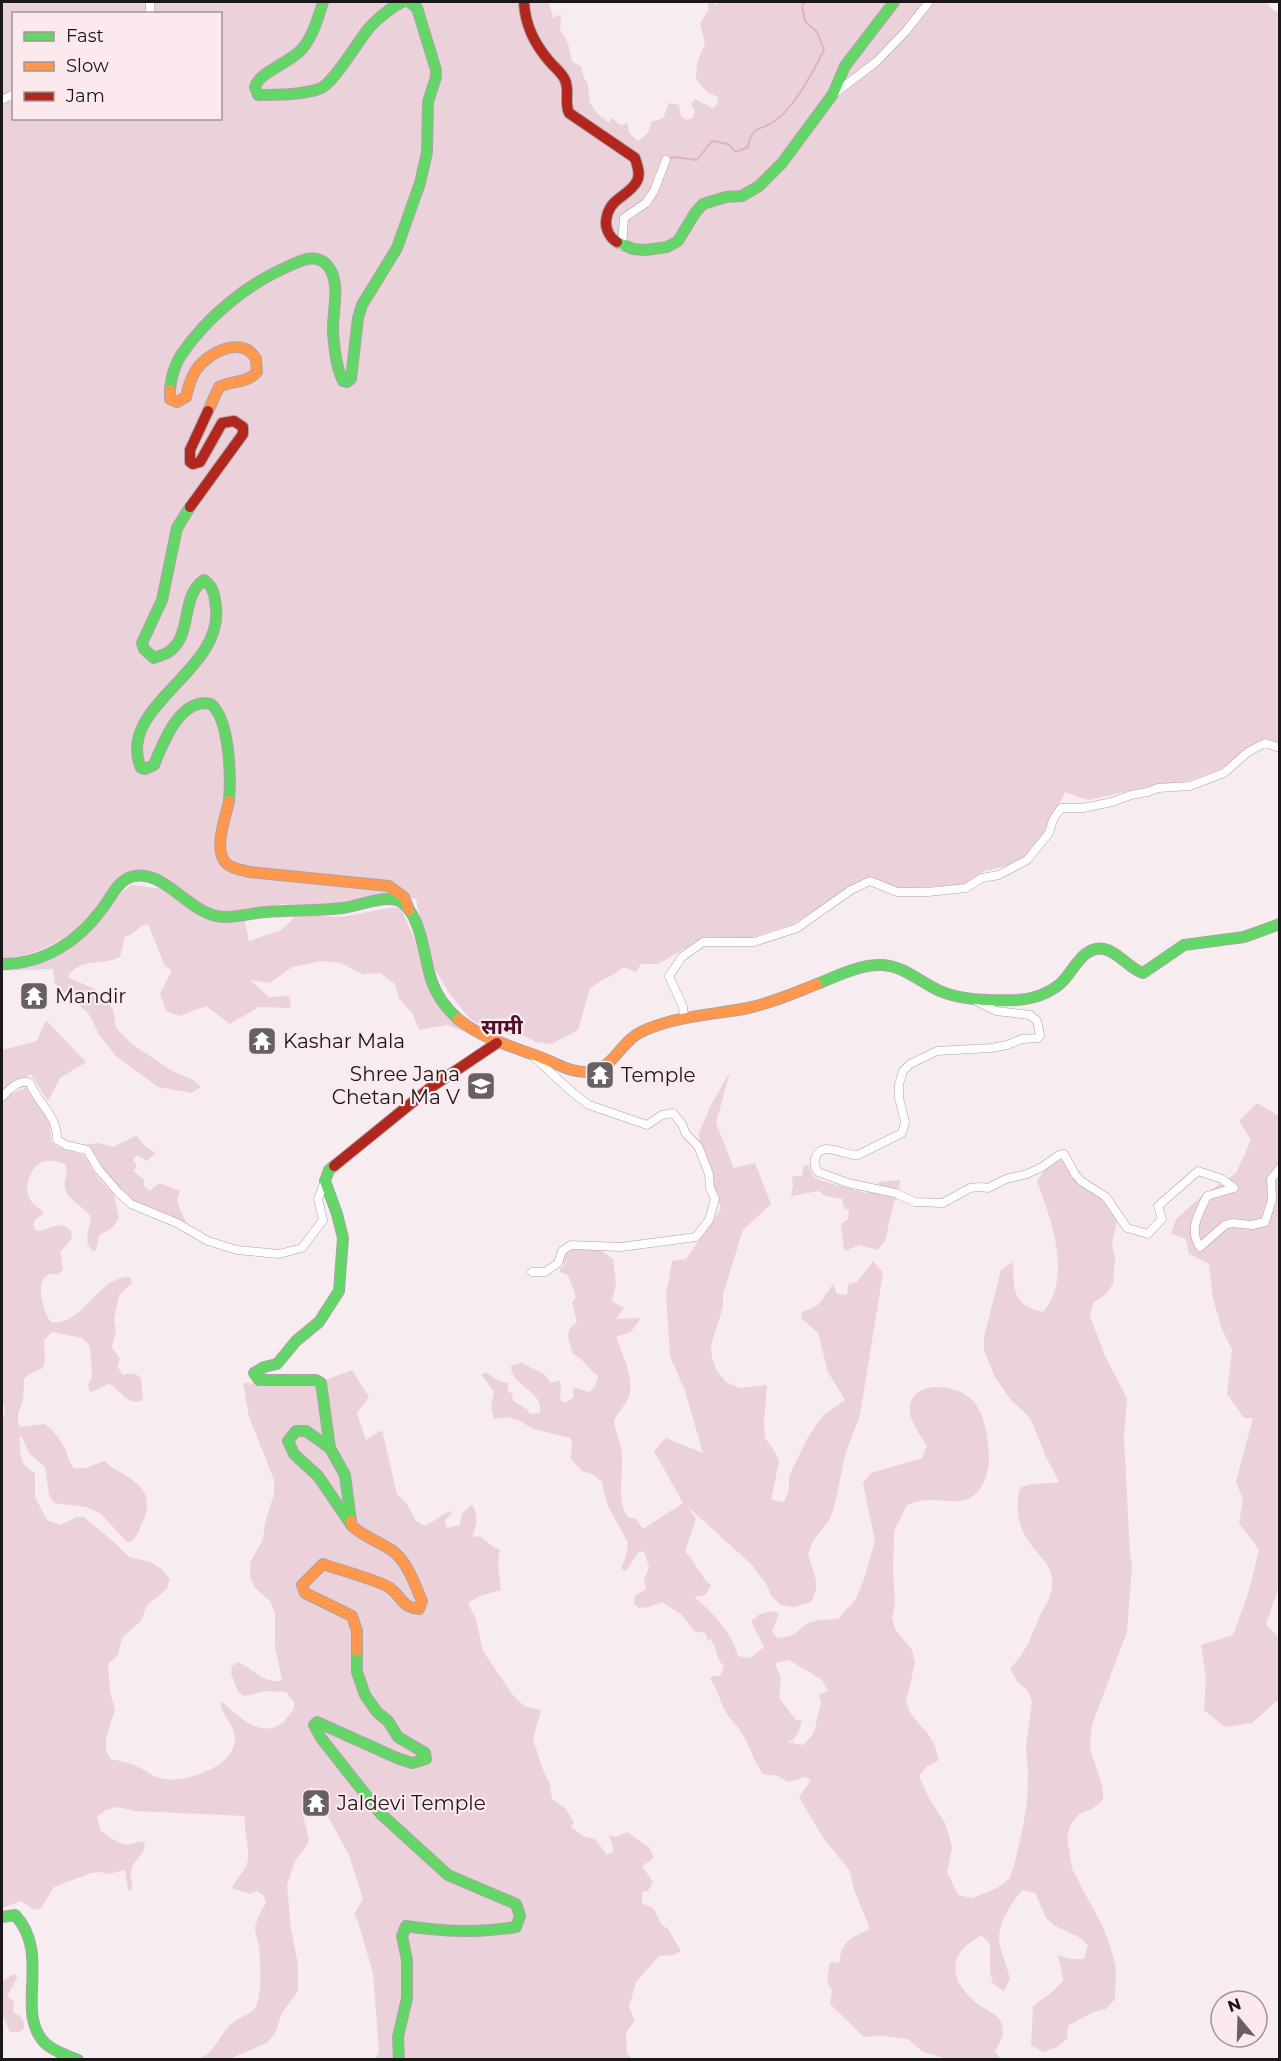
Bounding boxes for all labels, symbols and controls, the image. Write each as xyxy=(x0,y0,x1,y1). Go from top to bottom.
legend xyxy=(12,12,222,120)
text: Fast xyxy=(66,25,104,47)
text: Slow xyxy=(66,55,109,77)
text: Jam xyxy=(65,85,105,107)
temple icon: Mandir xyxy=(18,980,50,1012)
place label: Mandir xyxy=(55,984,126,1008)
district label: सामी xyxy=(481,1014,524,1039)
temple icon: Kashar Mala xyxy=(246,1025,278,1057)
place label: Kashar Mala xyxy=(283,1029,405,1053)
temple icon: Temple xyxy=(584,1059,616,1091)
place label: Shree Jana Chetan Ma V xyxy=(332,1062,460,1109)
place label: Temple xyxy=(621,1063,696,1087)
school or university icon: Shree Jana Chetan Ma V xyxy=(465,1070,497,1102)
temple icon: Jaldevi Temple xyxy=(300,1787,332,1819)
place label: Jaldevi Temple xyxy=(336,1791,486,1815)
north arrow xyxy=(1209,1989,1269,2049)
text: N xyxy=(1225,1994,1243,2016)

